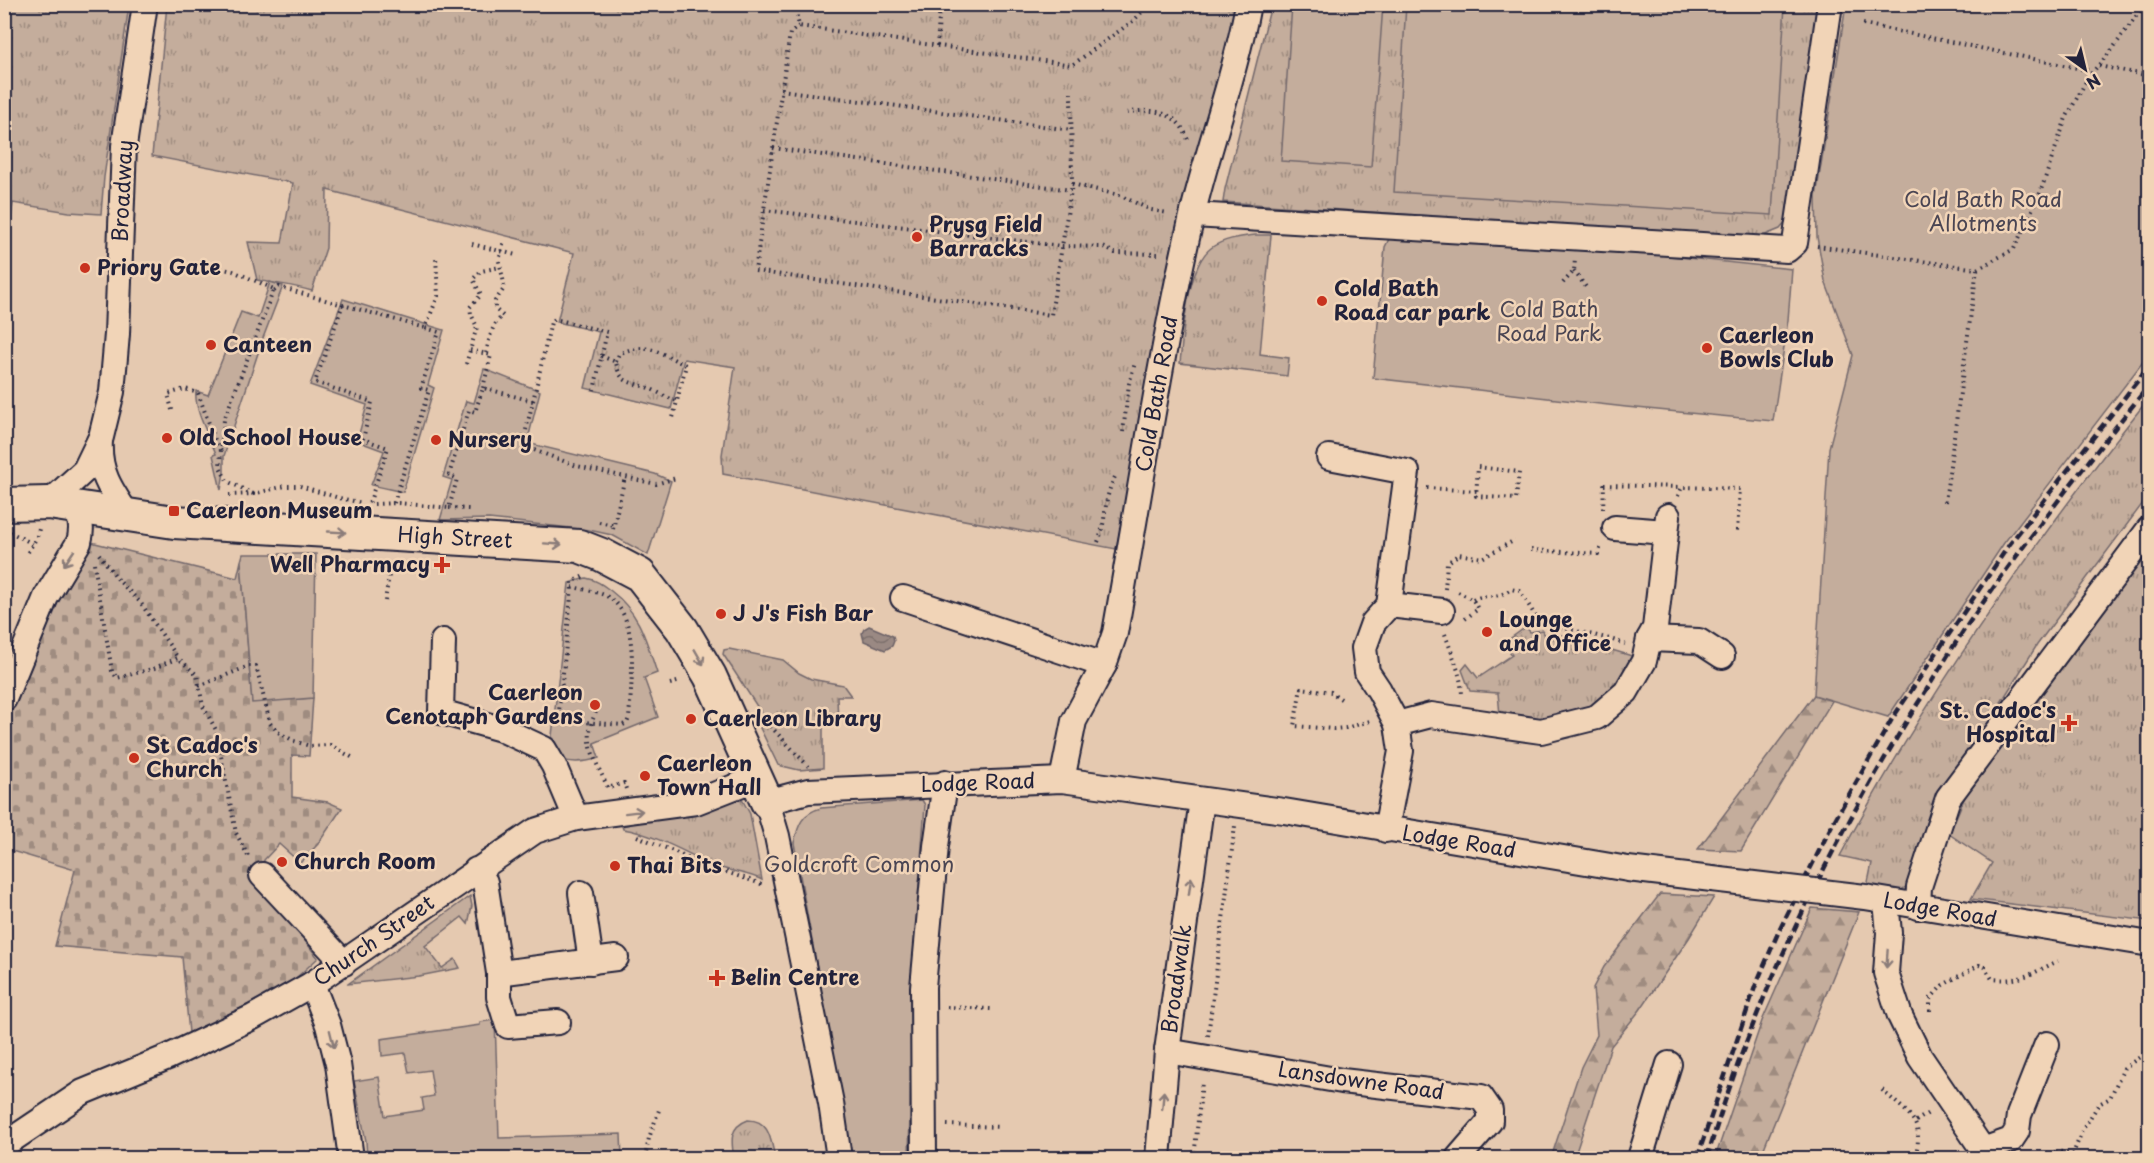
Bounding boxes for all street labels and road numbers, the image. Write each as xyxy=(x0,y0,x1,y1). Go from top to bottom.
street label: Broadway xyxy=(102,139,140,243)
street label: Cold Bath Road xyxy=(1126,313,1185,474)
street label: High Street xyxy=(397,517,513,555)
street label: Lodge Road xyxy=(920,763,1036,799)
street label: Lodge Road xyxy=(1400,815,1518,865)
street label: Lodge Road xyxy=(1881,882,2000,934)
street label: Church Street xyxy=(306,886,440,993)
street label: Broadwalk xyxy=(1152,922,1199,1036)
street label: Lansdowne Road xyxy=(1276,1052,1447,1107)

